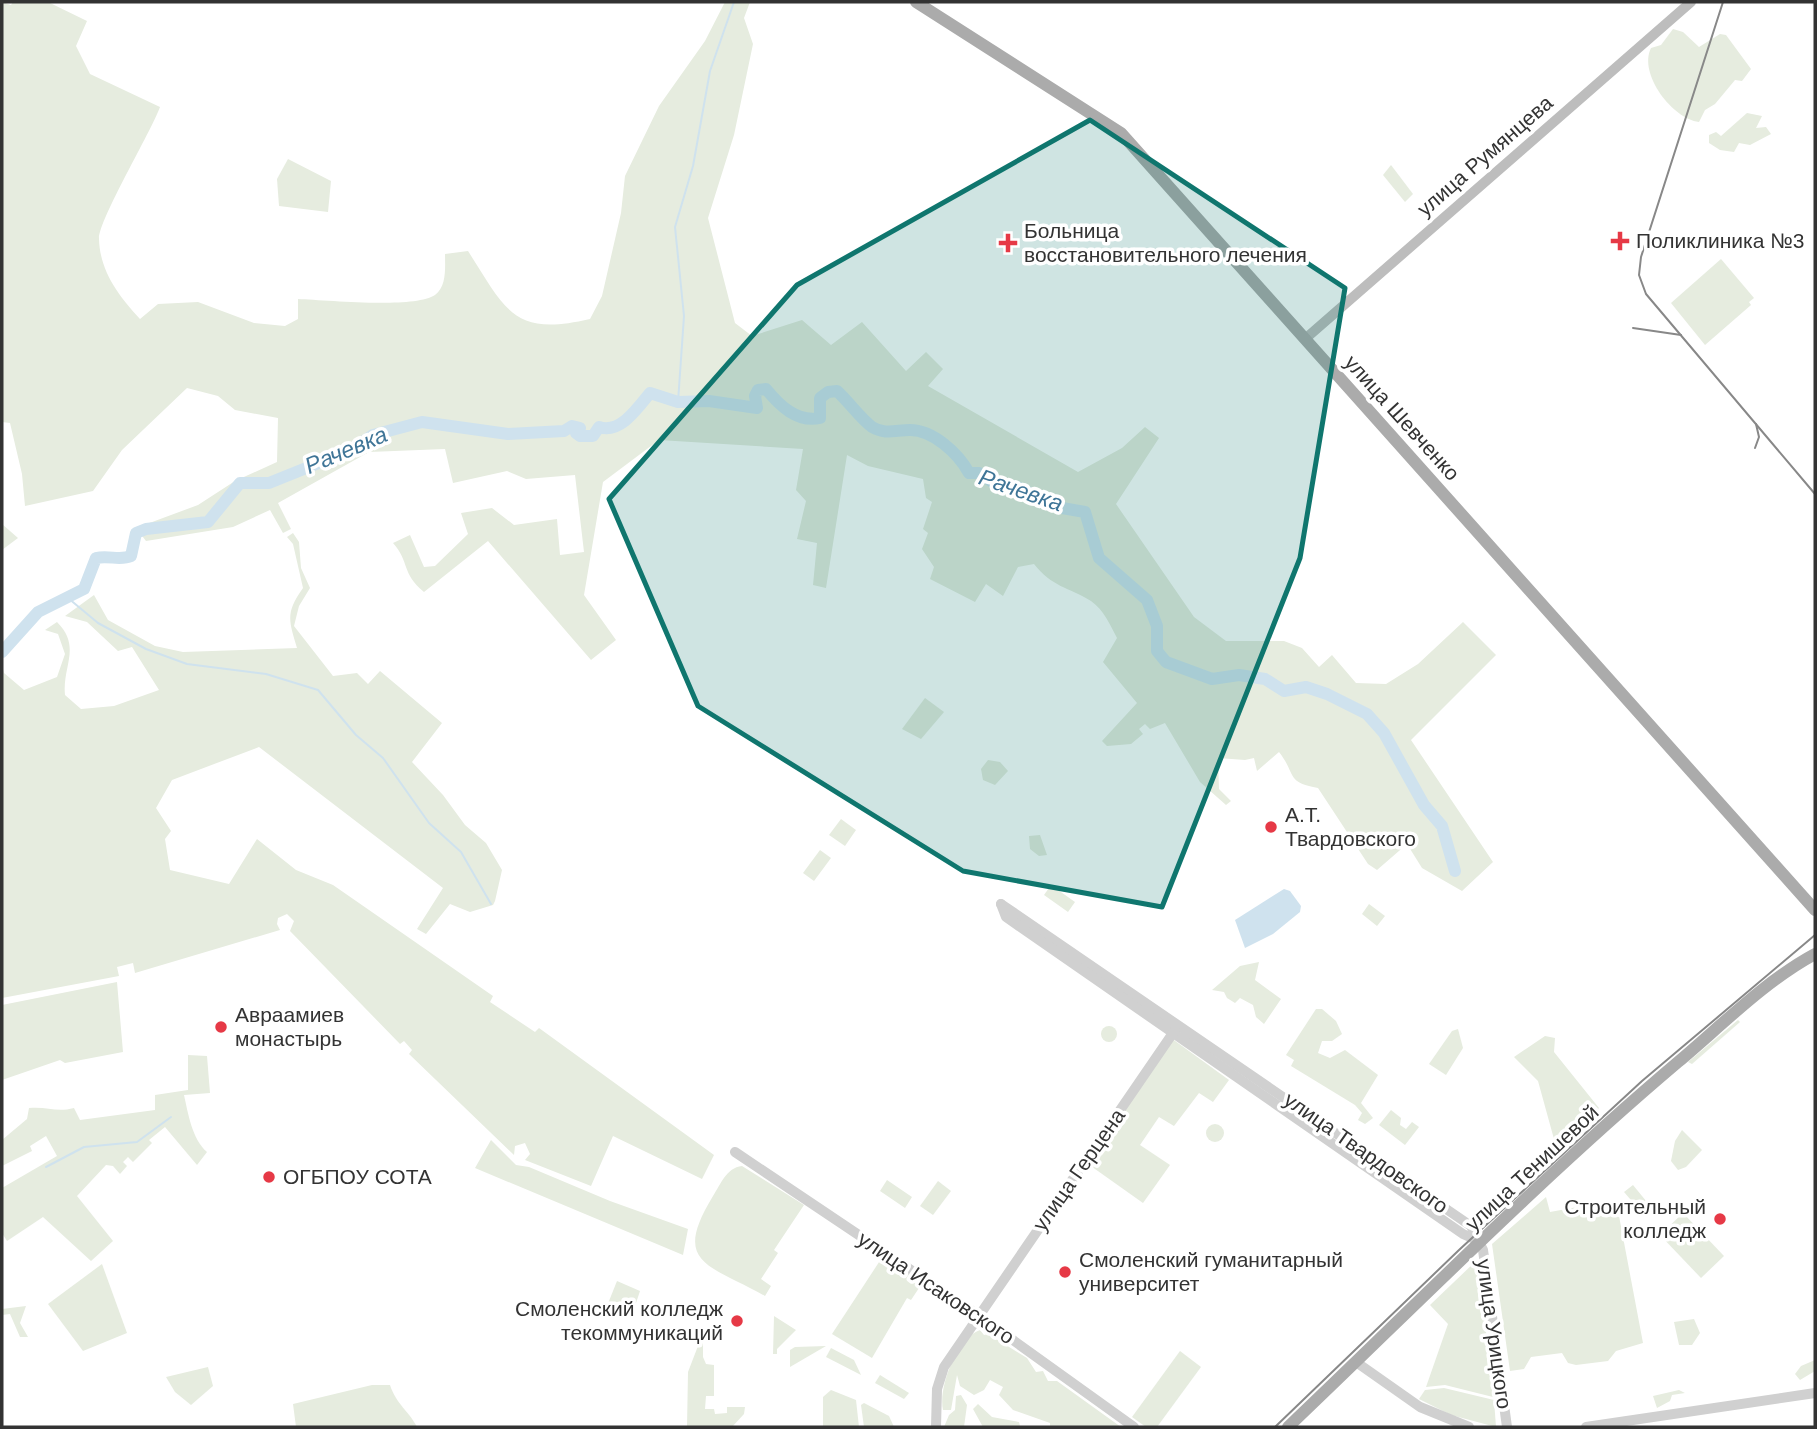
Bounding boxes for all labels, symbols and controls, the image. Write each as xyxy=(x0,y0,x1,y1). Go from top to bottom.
street label: улица Румянцева xyxy=(1412,91,1557,220)
place label: Больница восстановительного лечения xyxy=(1024,219,1307,266)
place label: Поликлиника №3 xyxy=(1636,229,1804,252)
marker: Поликлиника №3 xyxy=(1610,231,1630,251)
marker: Больница восстановительного лечения xyxy=(998,233,1018,253)
street label: улица Шевченко xyxy=(1340,351,1464,485)
water label: Рачевка xyxy=(301,421,391,479)
water label: Рачевка xyxy=(976,464,1066,516)
place label: А.Т. Твардовского xyxy=(1285,803,1416,850)
marker: А.Т. Твардовского xyxy=(1263,819,1279,835)
place label: Авраамиев монастырь xyxy=(235,1003,344,1050)
marker: Авраамиев монастырь xyxy=(213,1019,229,1035)
street label: улица Твардовского xyxy=(1280,1087,1453,1218)
street label: улица Тенишевой xyxy=(1461,1100,1603,1235)
street label: улица Герцена xyxy=(1028,1104,1129,1235)
place label: ОГБПОУ СОТА xyxy=(283,1165,432,1188)
marker: ОГБПОУ СОТА xyxy=(261,1169,277,1185)
place label: Строительный колледж xyxy=(1564,1195,1706,1242)
marker: Строительный колледж xyxy=(1712,1211,1728,1227)
street label: улица Исаковского xyxy=(854,1227,1019,1348)
place label: Смоленский гуманитарный университет xyxy=(1079,1248,1343,1295)
street label: улица Урицкого xyxy=(1473,1257,1516,1410)
marker: Смоленский гуманитарный университет xyxy=(1057,1264,1073,1280)
place label: Смоленский колледж текоммуникаций xyxy=(515,1297,723,1344)
marker: Смоленский колледж текоммуникаций xyxy=(729,1313,745,1329)

